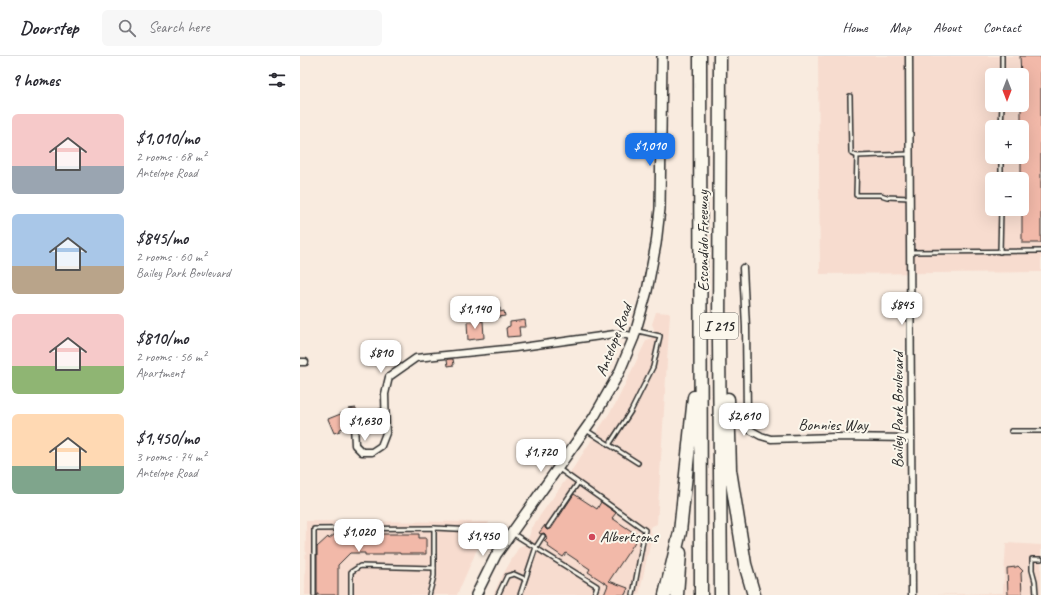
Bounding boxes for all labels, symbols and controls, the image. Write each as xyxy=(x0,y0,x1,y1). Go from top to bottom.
search box xyxy=(102,10,382,46)
text: Doorstep xyxy=(20,16,78,40)
icon: search xyxy=(116,17,138,39)
text: Search here xyxy=(148,18,210,37)
text: Home xyxy=(842,19,868,36)
text: Map xyxy=(890,19,911,36)
text: About xyxy=(933,19,961,36)
text: Contact xyxy=(983,19,1021,36)
north arrow xyxy=(985,68,1029,112)
map controls xyxy=(985,68,1029,216)
icon: filters xyxy=(266,69,288,91)
text: 9 homes xyxy=(12,70,60,91)
button: + xyxy=(985,120,1029,164)
text: $1,010/mo xyxy=(136,128,199,149)
icon: home xyxy=(44,130,92,178)
pin: $1,010 xyxy=(617,133,683,167)
text: $1,010 xyxy=(634,138,666,154)
text: 2 rooms · 68 m² xyxy=(136,149,206,165)
text: Antelope Road xyxy=(136,165,198,181)
button: − xyxy=(985,172,1029,216)
street label: Escondido Freeway xyxy=(693,189,713,292)
text: $845/mo xyxy=(136,228,188,249)
icon: home xyxy=(44,230,92,278)
text: 2 rooms · 60 m² xyxy=(136,249,206,265)
text: Bailey Park Boulevard xyxy=(136,265,230,281)
pin: $845 xyxy=(878,292,926,326)
pin: $1,140 xyxy=(442,296,508,330)
text: $845 xyxy=(890,297,914,313)
street label: Antelope Road xyxy=(591,298,638,379)
text: $1,140 xyxy=(459,301,491,317)
road number: I 215 xyxy=(700,313,738,339)
text: $810/mo xyxy=(136,328,188,349)
icon: home xyxy=(44,330,92,378)
pin: $810 xyxy=(357,340,405,374)
text: $810 xyxy=(369,345,393,361)
text: 2 rooms · 56 m² xyxy=(136,349,206,365)
street label: Bailey Park Boulevard xyxy=(888,349,908,468)
text: Apartment xyxy=(136,365,184,381)
pin: $2,610 xyxy=(711,403,777,437)
pin: $1,630 xyxy=(332,408,398,442)
text: $2,610 xyxy=(728,408,760,424)
text: $1,630 xyxy=(349,413,381,429)
street label: Bonnies Way xyxy=(798,415,869,435)
text: $1,450/mo xyxy=(136,428,199,449)
icon: home xyxy=(44,430,92,478)
pin: $1,720 xyxy=(508,439,574,473)
text: $1,720 xyxy=(525,444,557,460)
text: 3 rooms · 74 m² xyxy=(136,449,206,465)
text: Antelope Road xyxy=(136,465,198,481)
pin: $1,020 xyxy=(326,519,392,553)
pin: $1,450 xyxy=(450,523,516,557)
text: $1,020 xyxy=(343,524,375,540)
place label: Albertsons xyxy=(600,527,659,547)
text: $1,450 xyxy=(467,528,499,544)
marker: Albertsons xyxy=(587,532,597,542)

